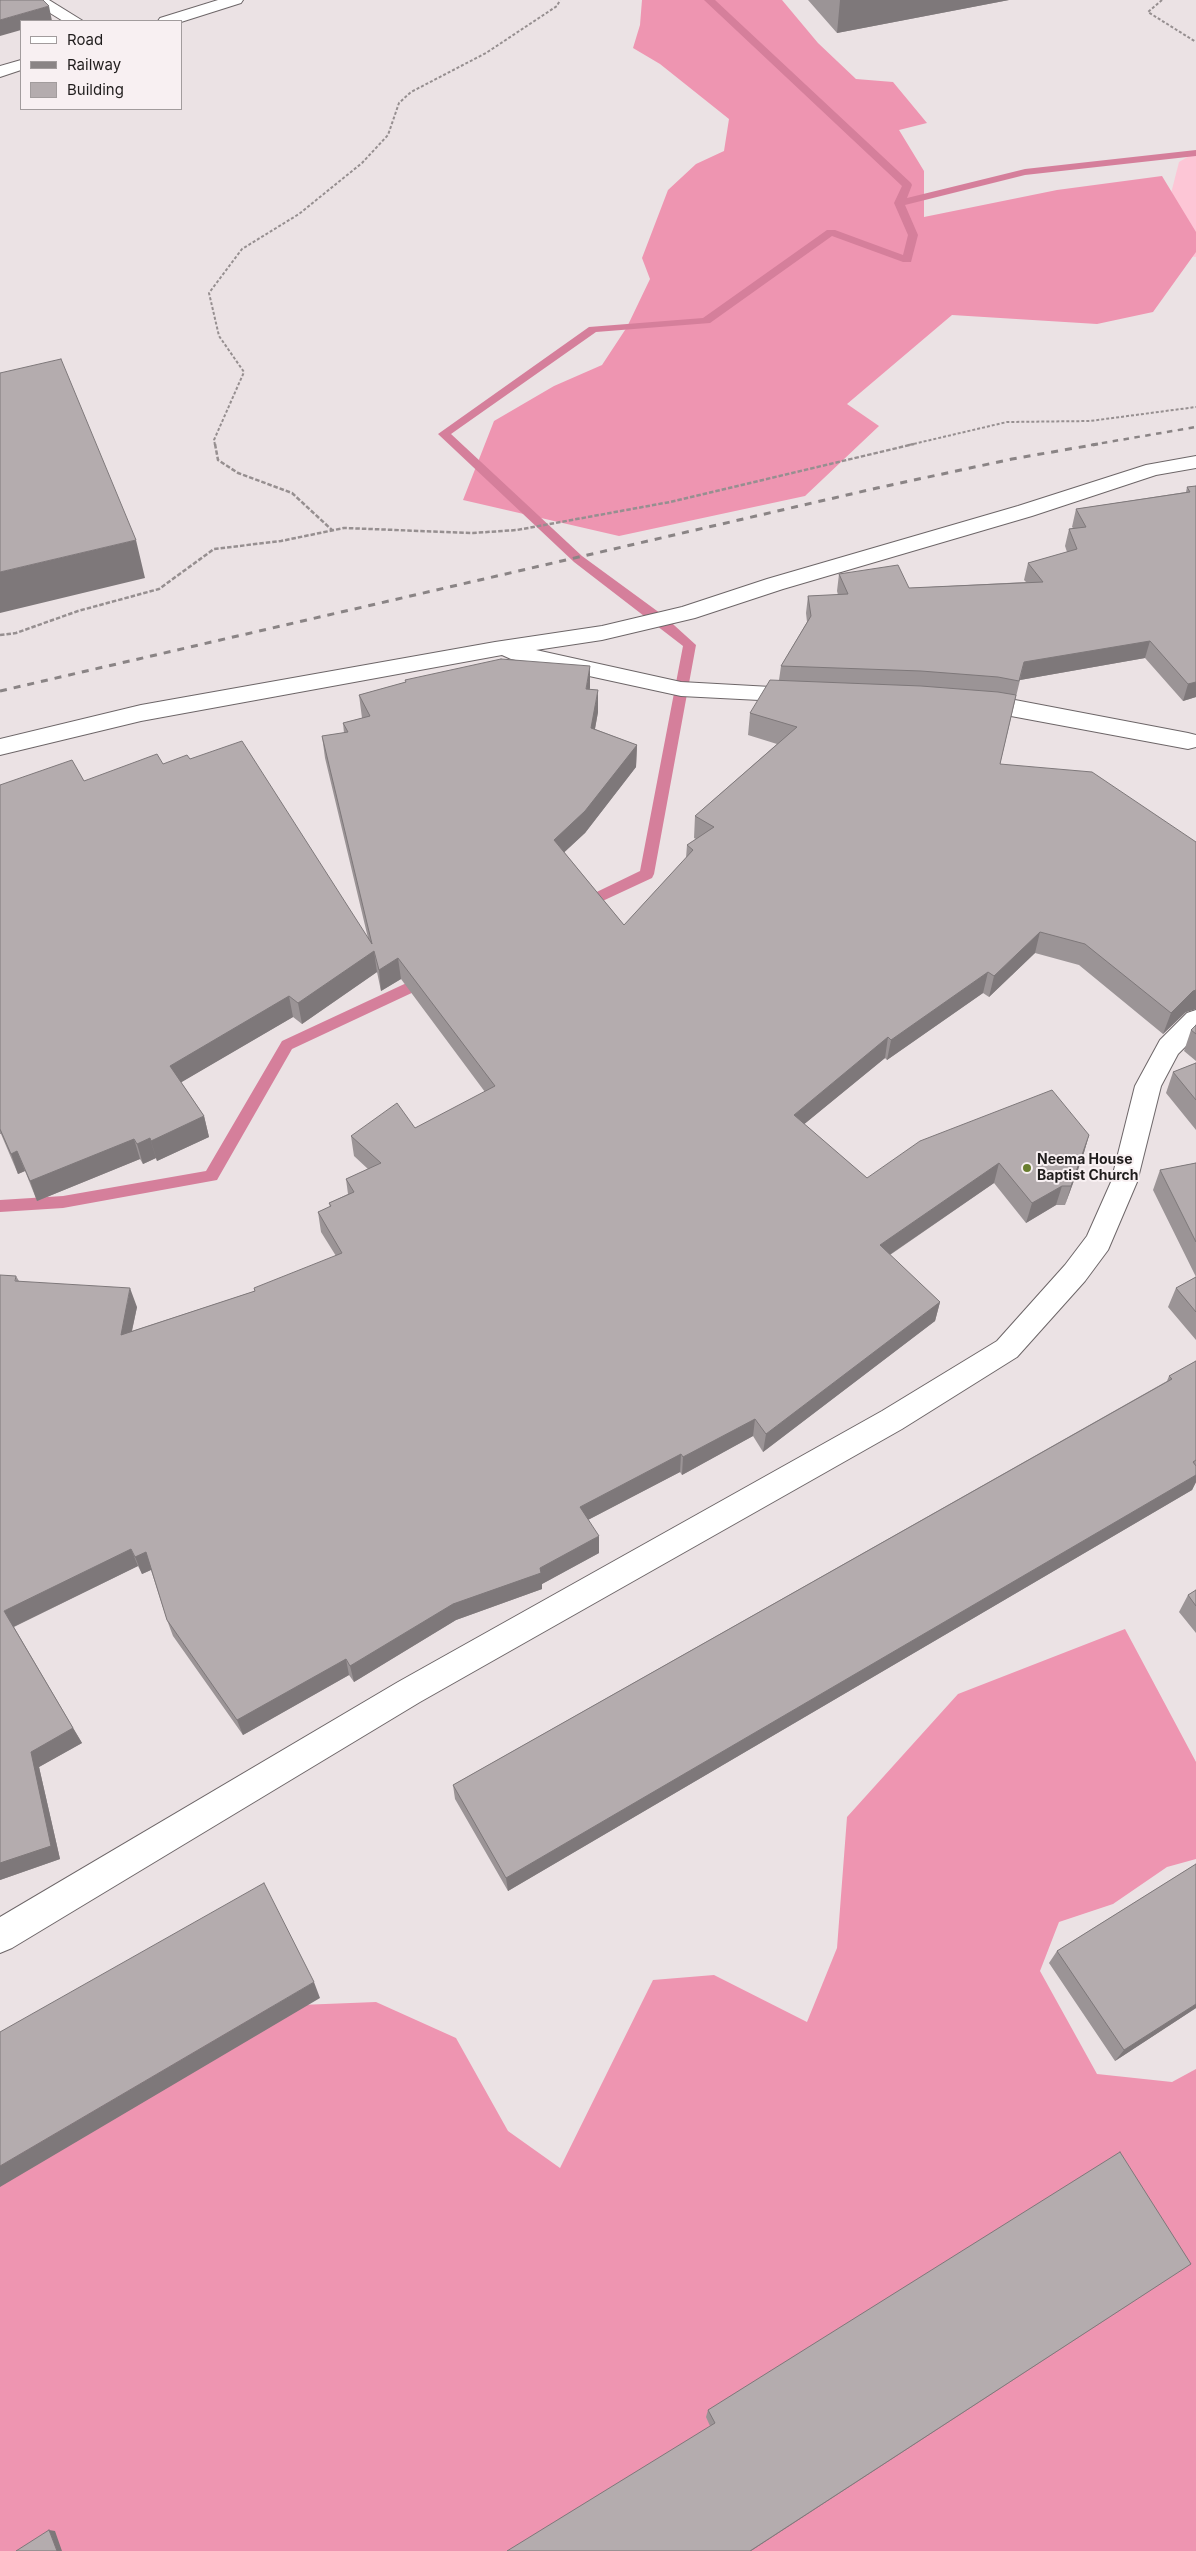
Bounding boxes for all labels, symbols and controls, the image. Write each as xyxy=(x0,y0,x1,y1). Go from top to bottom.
legend xyxy=(20,20,182,110)
text: Road xyxy=(67,30,103,49)
text: Railway xyxy=(67,55,121,74)
text: Building xyxy=(67,80,124,99)
place label: Neema House Baptist Church xyxy=(1037,1152,1139,1184)
marker: Neema House Baptist Church xyxy=(1021,1162,1033,1174)

